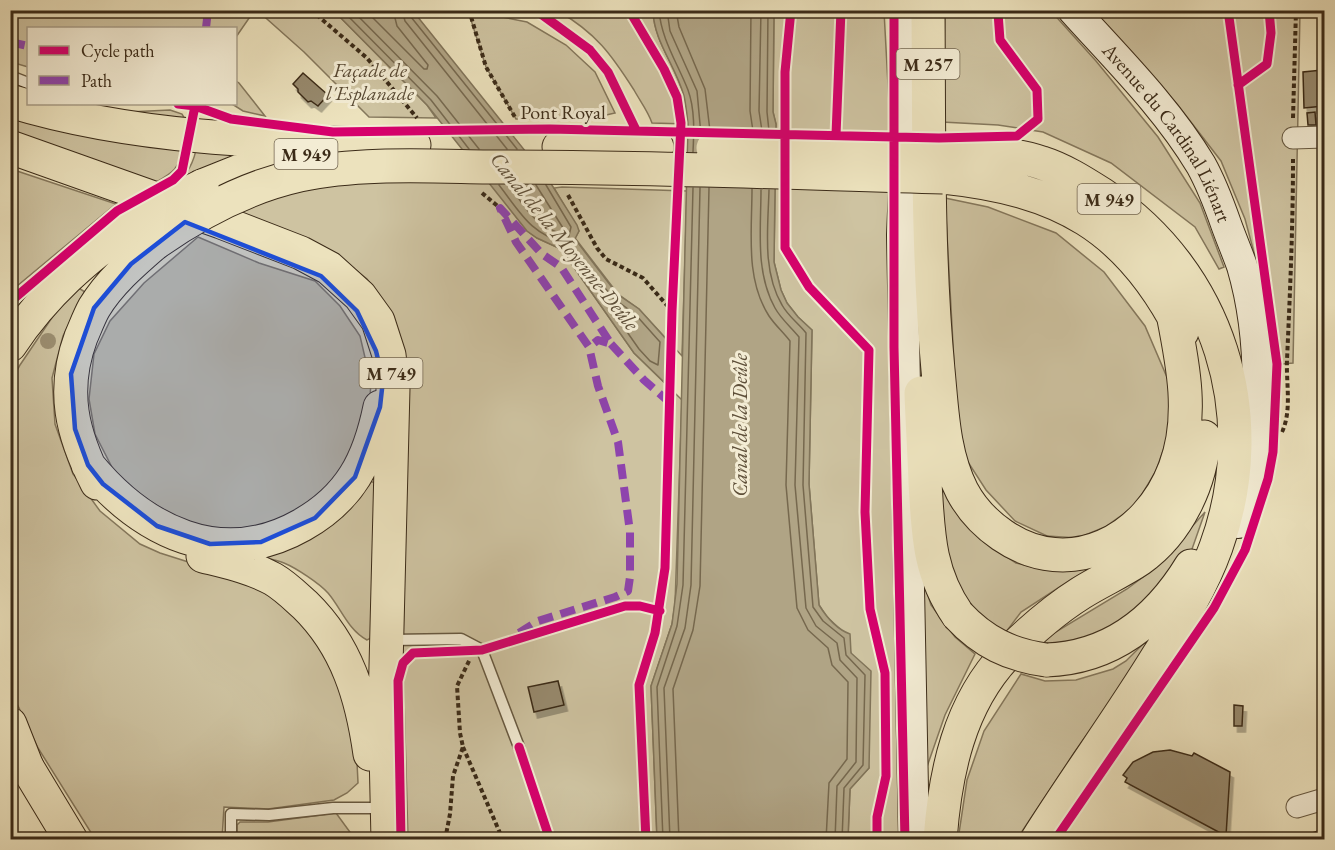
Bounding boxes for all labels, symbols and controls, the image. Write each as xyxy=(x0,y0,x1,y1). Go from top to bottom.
legend xyxy=(27,27,237,105)
street label: Avenue du Cardinal Liénart xyxy=(1096,37,1238,226)
text: Cycle path xyxy=(81,39,155,62)
road number: M 257 xyxy=(896,49,960,79)
park label: Façade de l'Esplanade xyxy=(326,57,414,106)
text: Path xyxy=(81,69,112,92)
street label: Pont Royal xyxy=(520,99,606,125)
road number: M 949 xyxy=(274,139,338,169)
water label: Canal de la Moyenne-Deûle xyxy=(485,146,646,337)
road number: M 949 xyxy=(1078,184,1140,214)
water label: Canal de la Deûle xyxy=(726,353,753,497)
road number: M 749 xyxy=(360,358,422,388)

